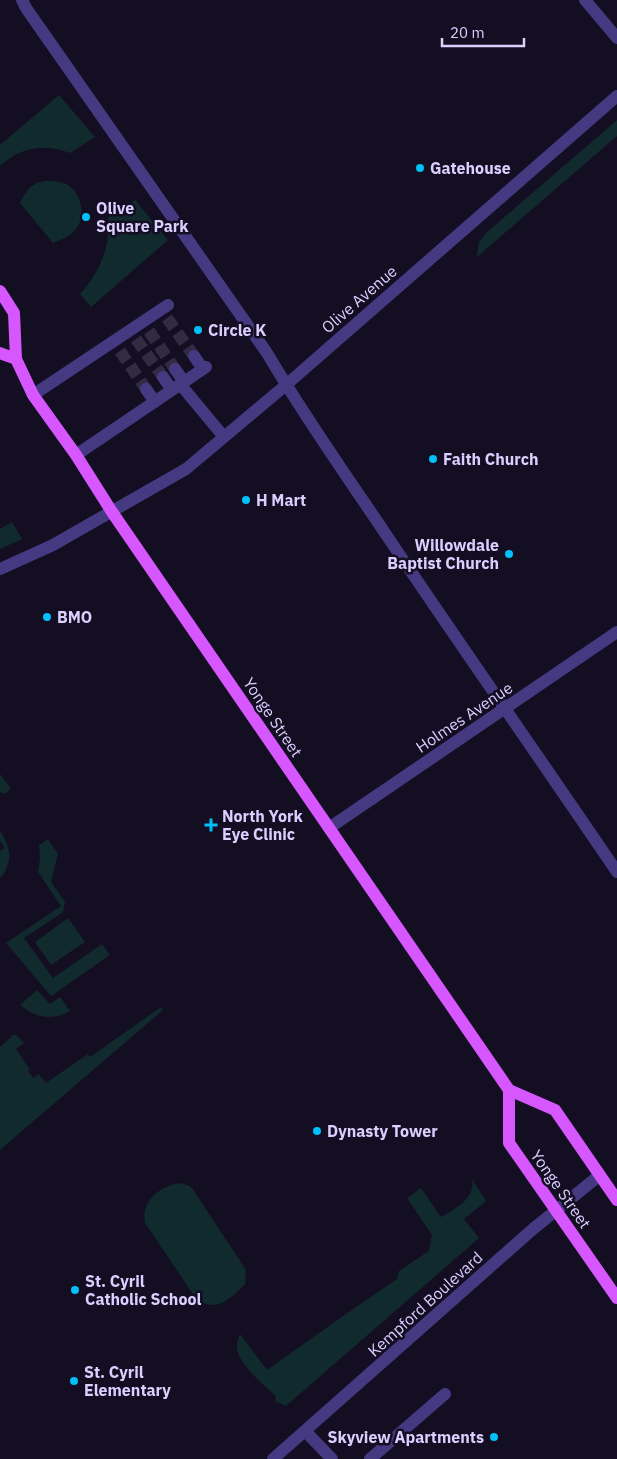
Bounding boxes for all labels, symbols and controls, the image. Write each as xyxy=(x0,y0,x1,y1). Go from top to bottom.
scale bar xyxy=(442,15,524,47)
text: 20 m xyxy=(450,23,485,42)
place label: Gatehouse xyxy=(430,158,511,178)
marker: Gatehouse xyxy=(414,162,426,174)
place label: Olive Square Park xyxy=(96,198,189,236)
marker: Olive Square Park xyxy=(80,211,92,223)
street label: Olive Avenue xyxy=(317,261,401,337)
place label: Circle K xyxy=(208,320,266,340)
marker: Circle K xyxy=(192,324,204,336)
place label: Faith Church xyxy=(443,449,539,469)
marker: Faith Church xyxy=(427,453,439,465)
place label: H Mart xyxy=(256,490,306,510)
marker: H Mart xyxy=(240,494,252,506)
place label: Willowdale Baptist Church xyxy=(387,535,499,573)
marker: Willowdale Baptist Church xyxy=(503,548,515,560)
place label: BMO xyxy=(57,607,92,627)
marker: BMO xyxy=(41,611,53,623)
street label: Yonge Street xyxy=(239,673,307,761)
street label: Holmes Avenue xyxy=(412,677,516,757)
place label: North York Eye Clinic xyxy=(222,806,303,844)
marker: North York Eye Clinic xyxy=(204,818,218,832)
place label: Dynasty Tower xyxy=(327,1121,438,1141)
marker: Dynasty Tower xyxy=(311,1125,323,1137)
street label: Yonge Street xyxy=(527,1146,595,1232)
street label: Kempford Boulevard xyxy=(364,1247,486,1361)
place label: St. Cyril Catholic School xyxy=(85,1271,201,1309)
marker: St. Cyril Catholic School xyxy=(69,1284,81,1296)
place label: St. Cyril Elementary xyxy=(84,1362,171,1400)
marker: St. Cyril Elementary xyxy=(68,1375,80,1387)
place label: Skyview Apartments xyxy=(328,1427,484,1447)
marker: Skyview Apartments xyxy=(488,1431,500,1443)

